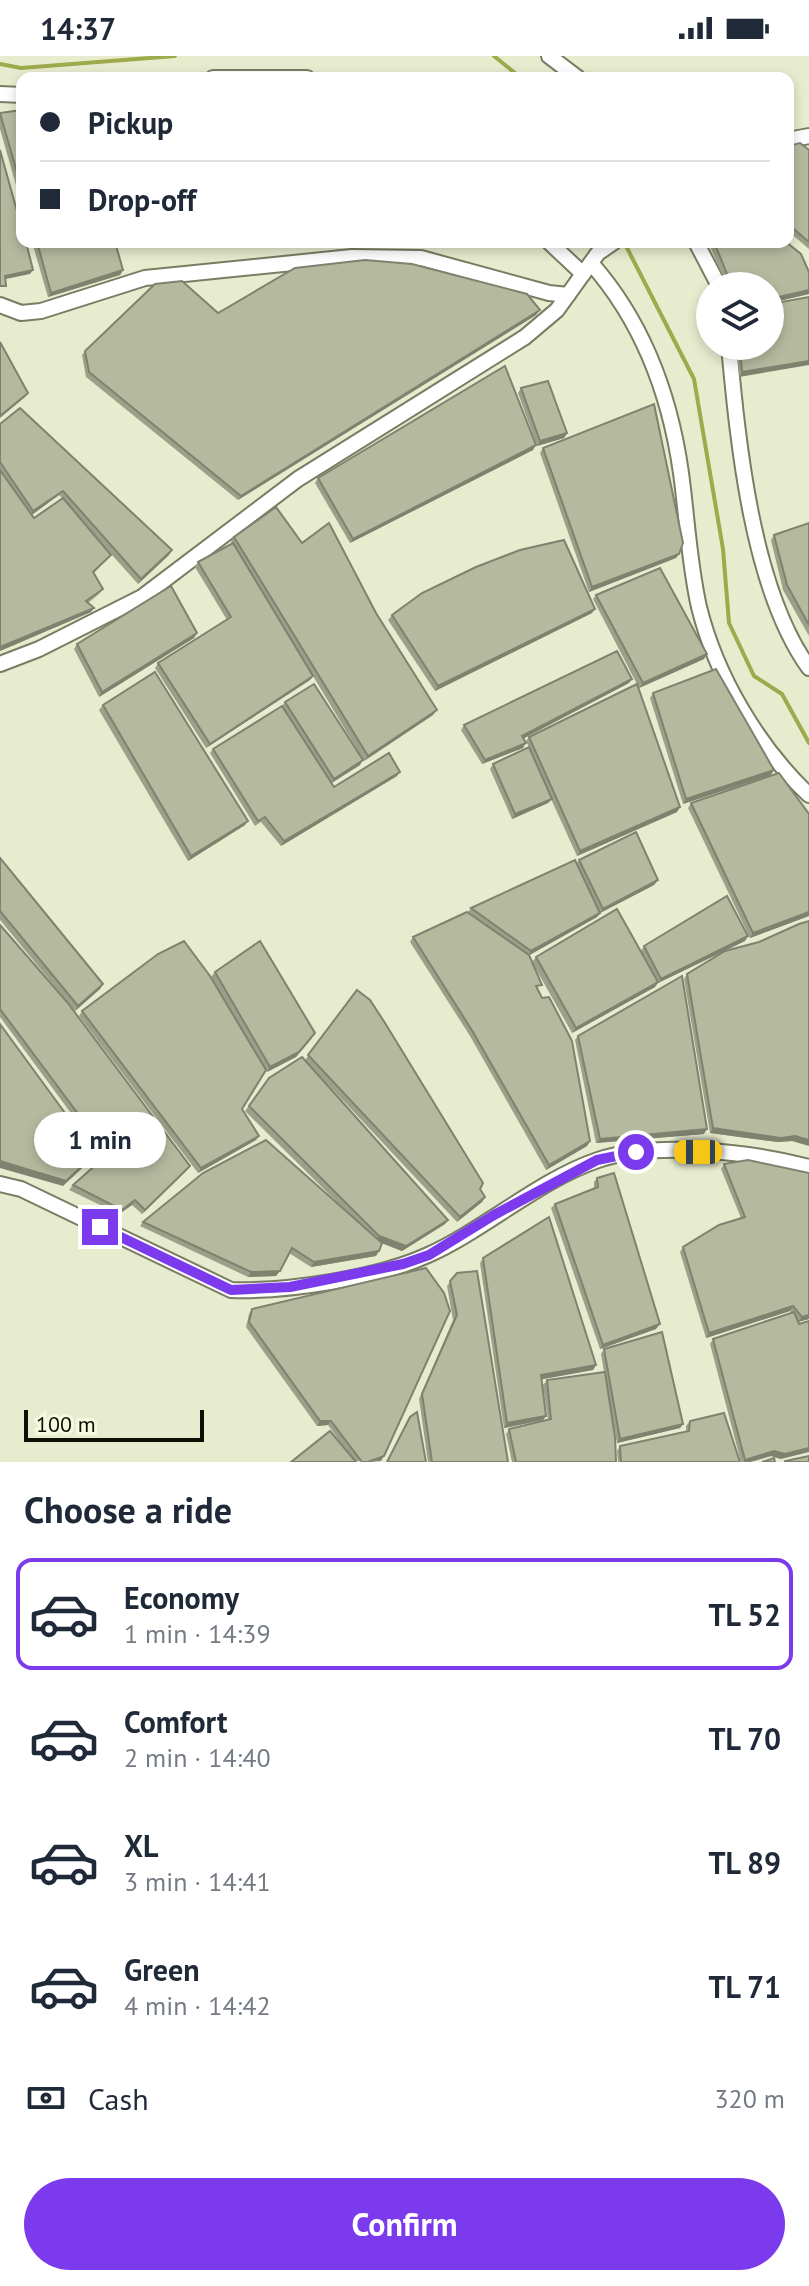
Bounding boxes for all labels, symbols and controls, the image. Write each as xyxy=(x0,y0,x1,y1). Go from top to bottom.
text: 14:37 xyxy=(40,9,116,48)
text: Pickup xyxy=(88,103,173,142)
text: Drop-off xyxy=(88,180,196,219)
map controls xyxy=(696,272,784,360)
button: layers xyxy=(696,272,784,360)
callout: 1 min xyxy=(34,1111,166,1167)
text: 1 min xyxy=(68,1123,132,1156)
route start xyxy=(618,1134,654,1170)
car xyxy=(674,1140,722,1164)
route end xyxy=(82,1209,118,1245)
scale bar xyxy=(24,1406,204,1442)
text: 100 m xyxy=(36,1410,96,1438)
text: Choose a ride xyxy=(24,1486,232,1533)
icon: car xyxy=(28,1578,100,1650)
text: Economy xyxy=(124,1578,239,1617)
text: TL 52 xyxy=(708,1595,781,1634)
text: 1 min · 14:39 xyxy=(124,1617,271,1650)
icon: car xyxy=(28,1702,100,1774)
text: Comfort xyxy=(124,1702,227,1741)
text: TL 70 xyxy=(708,1719,781,1758)
text: 2 min · 14:40 xyxy=(124,1741,271,1774)
icon: car xyxy=(28,1826,100,1898)
text: XL xyxy=(124,1826,158,1865)
text: TL 89 xyxy=(708,1843,781,1882)
text: 3 min · 14:41 xyxy=(124,1865,271,1898)
icon: car xyxy=(28,1950,100,2022)
text: Green xyxy=(124,1950,199,1989)
text: TL 71 xyxy=(708,1967,781,2006)
text: 4 min · 14:42 xyxy=(124,1989,271,2022)
icon: cash xyxy=(24,2076,68,2120)
text: Cash xyxy=(88,2079,149,2118)
text: 320 m xyxy=(714,2082,785,2115)
button: Confirm xyxy=(24,2178,785,2270)

